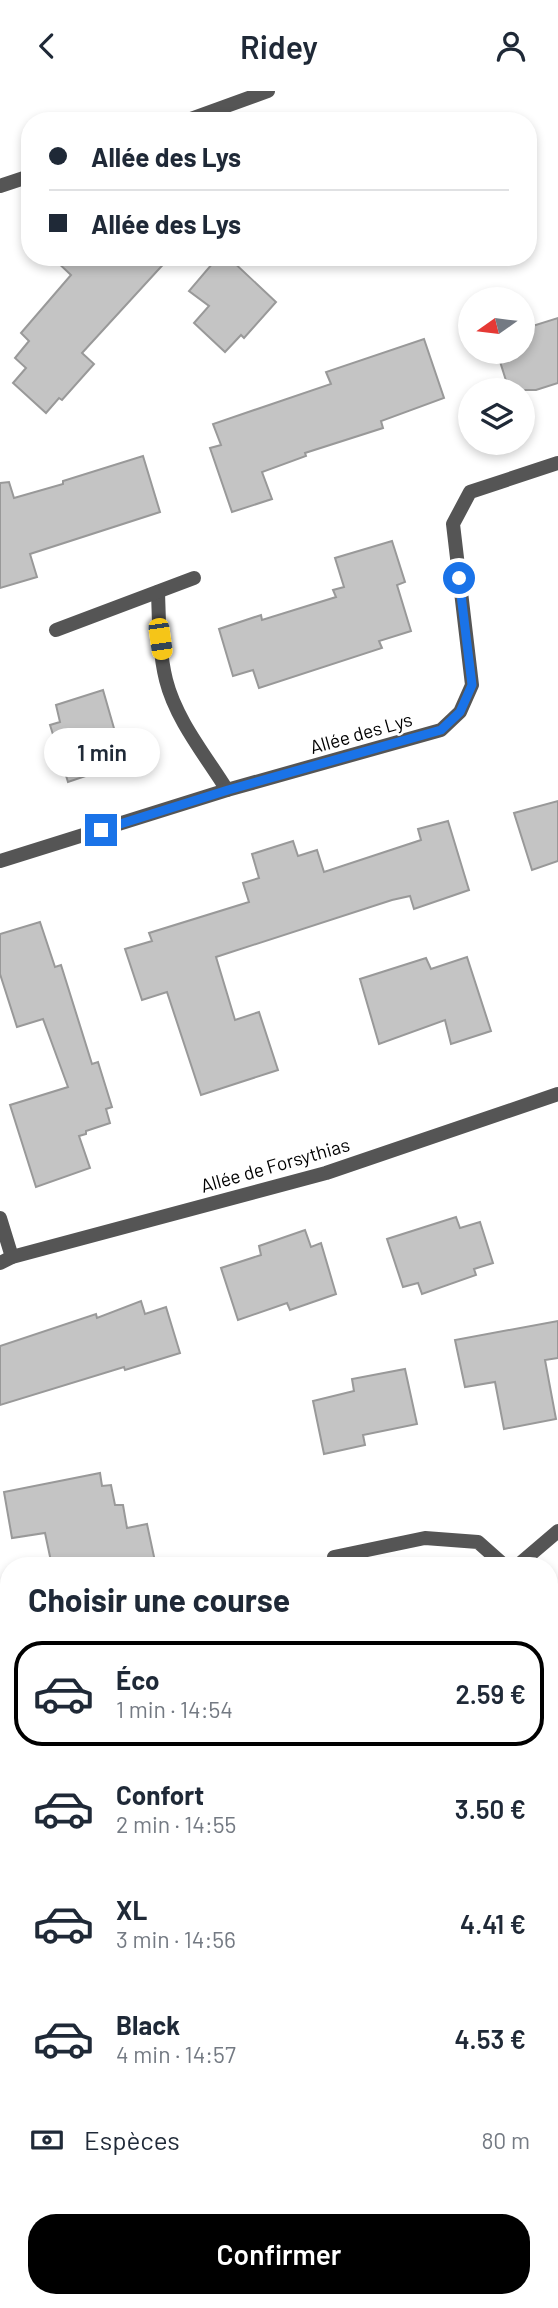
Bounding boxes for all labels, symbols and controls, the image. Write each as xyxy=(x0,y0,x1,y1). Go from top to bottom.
icon: back xyxy=(28,27,66,65)
text: Ridey xyxy=(240,27,318,65)
icon: person xyxy=(492,27,530,65)
text: Allée des Lys xyxy=(91,141,241,172)
text: Allée des Lys xyxy=(91,208,241,239)
north arrow xyxy=(458,287,536,364)
map controls xyxy=(458,287,535,455)
button: layers xyxy=(458,378,535,455)
route start xyxy=(443,562,475,594)
car xyxy=(147,617,174,661)
street label: Allée des Lys xyxy=(307,707,415,758)
callout: 1 min xyxy=(43,729,159,777)
text: 1 min xyxy=(77,738,127,766)
route end xyxy=(85,814,117,846)
street label: Allée de Forsythias xyxy=(198,1132,352,1197)
text: Choisir une course xyxy=(28,1580,290,1618)
icon: car xyxy=(32,1662,95,1725)
text: Éco xyxy=(116,1664,159,1695)
text: 2.59 € xyxy=(455,1678,526,1709)
text: 1 min · 14:54 xyxy=(116,1695,233,1723)
icon: car xyxy=(32,1777,95,1840)
text: Confort xyxy=(116,1779,204,1810)
text: 3.50 € xyxy=(455,1793,526,1824)
text: 2 min · 14:55 xyxy=(116,1810,236,1838)
icon: car xyxy=(32,1892,95,1955)
text: XL xyxy=(116,1894,147,1925)
text: 4.41 € xyxy=(460,1908,526,1939)
text: 3 min · 14:56 xyxy=(116,1925,236,1953)
icon: car xyxy=(32,2007,95,2070)
text: Black xyxy=(116,2009,180,2040)
text: 4.53 € xyxy=(454,2023,526,2054)
text: 4 min · 14:57 xyxy=(116,2040,236,2068)
icon: cash xyxy=(28,2121,66,2159)
text: Espèces xyxy=(84,2124,180,2155)
text: 80 m xyxy=(481,2126,530,2154)
button: Confirmer xyxy=(28,2214,530,2294)

